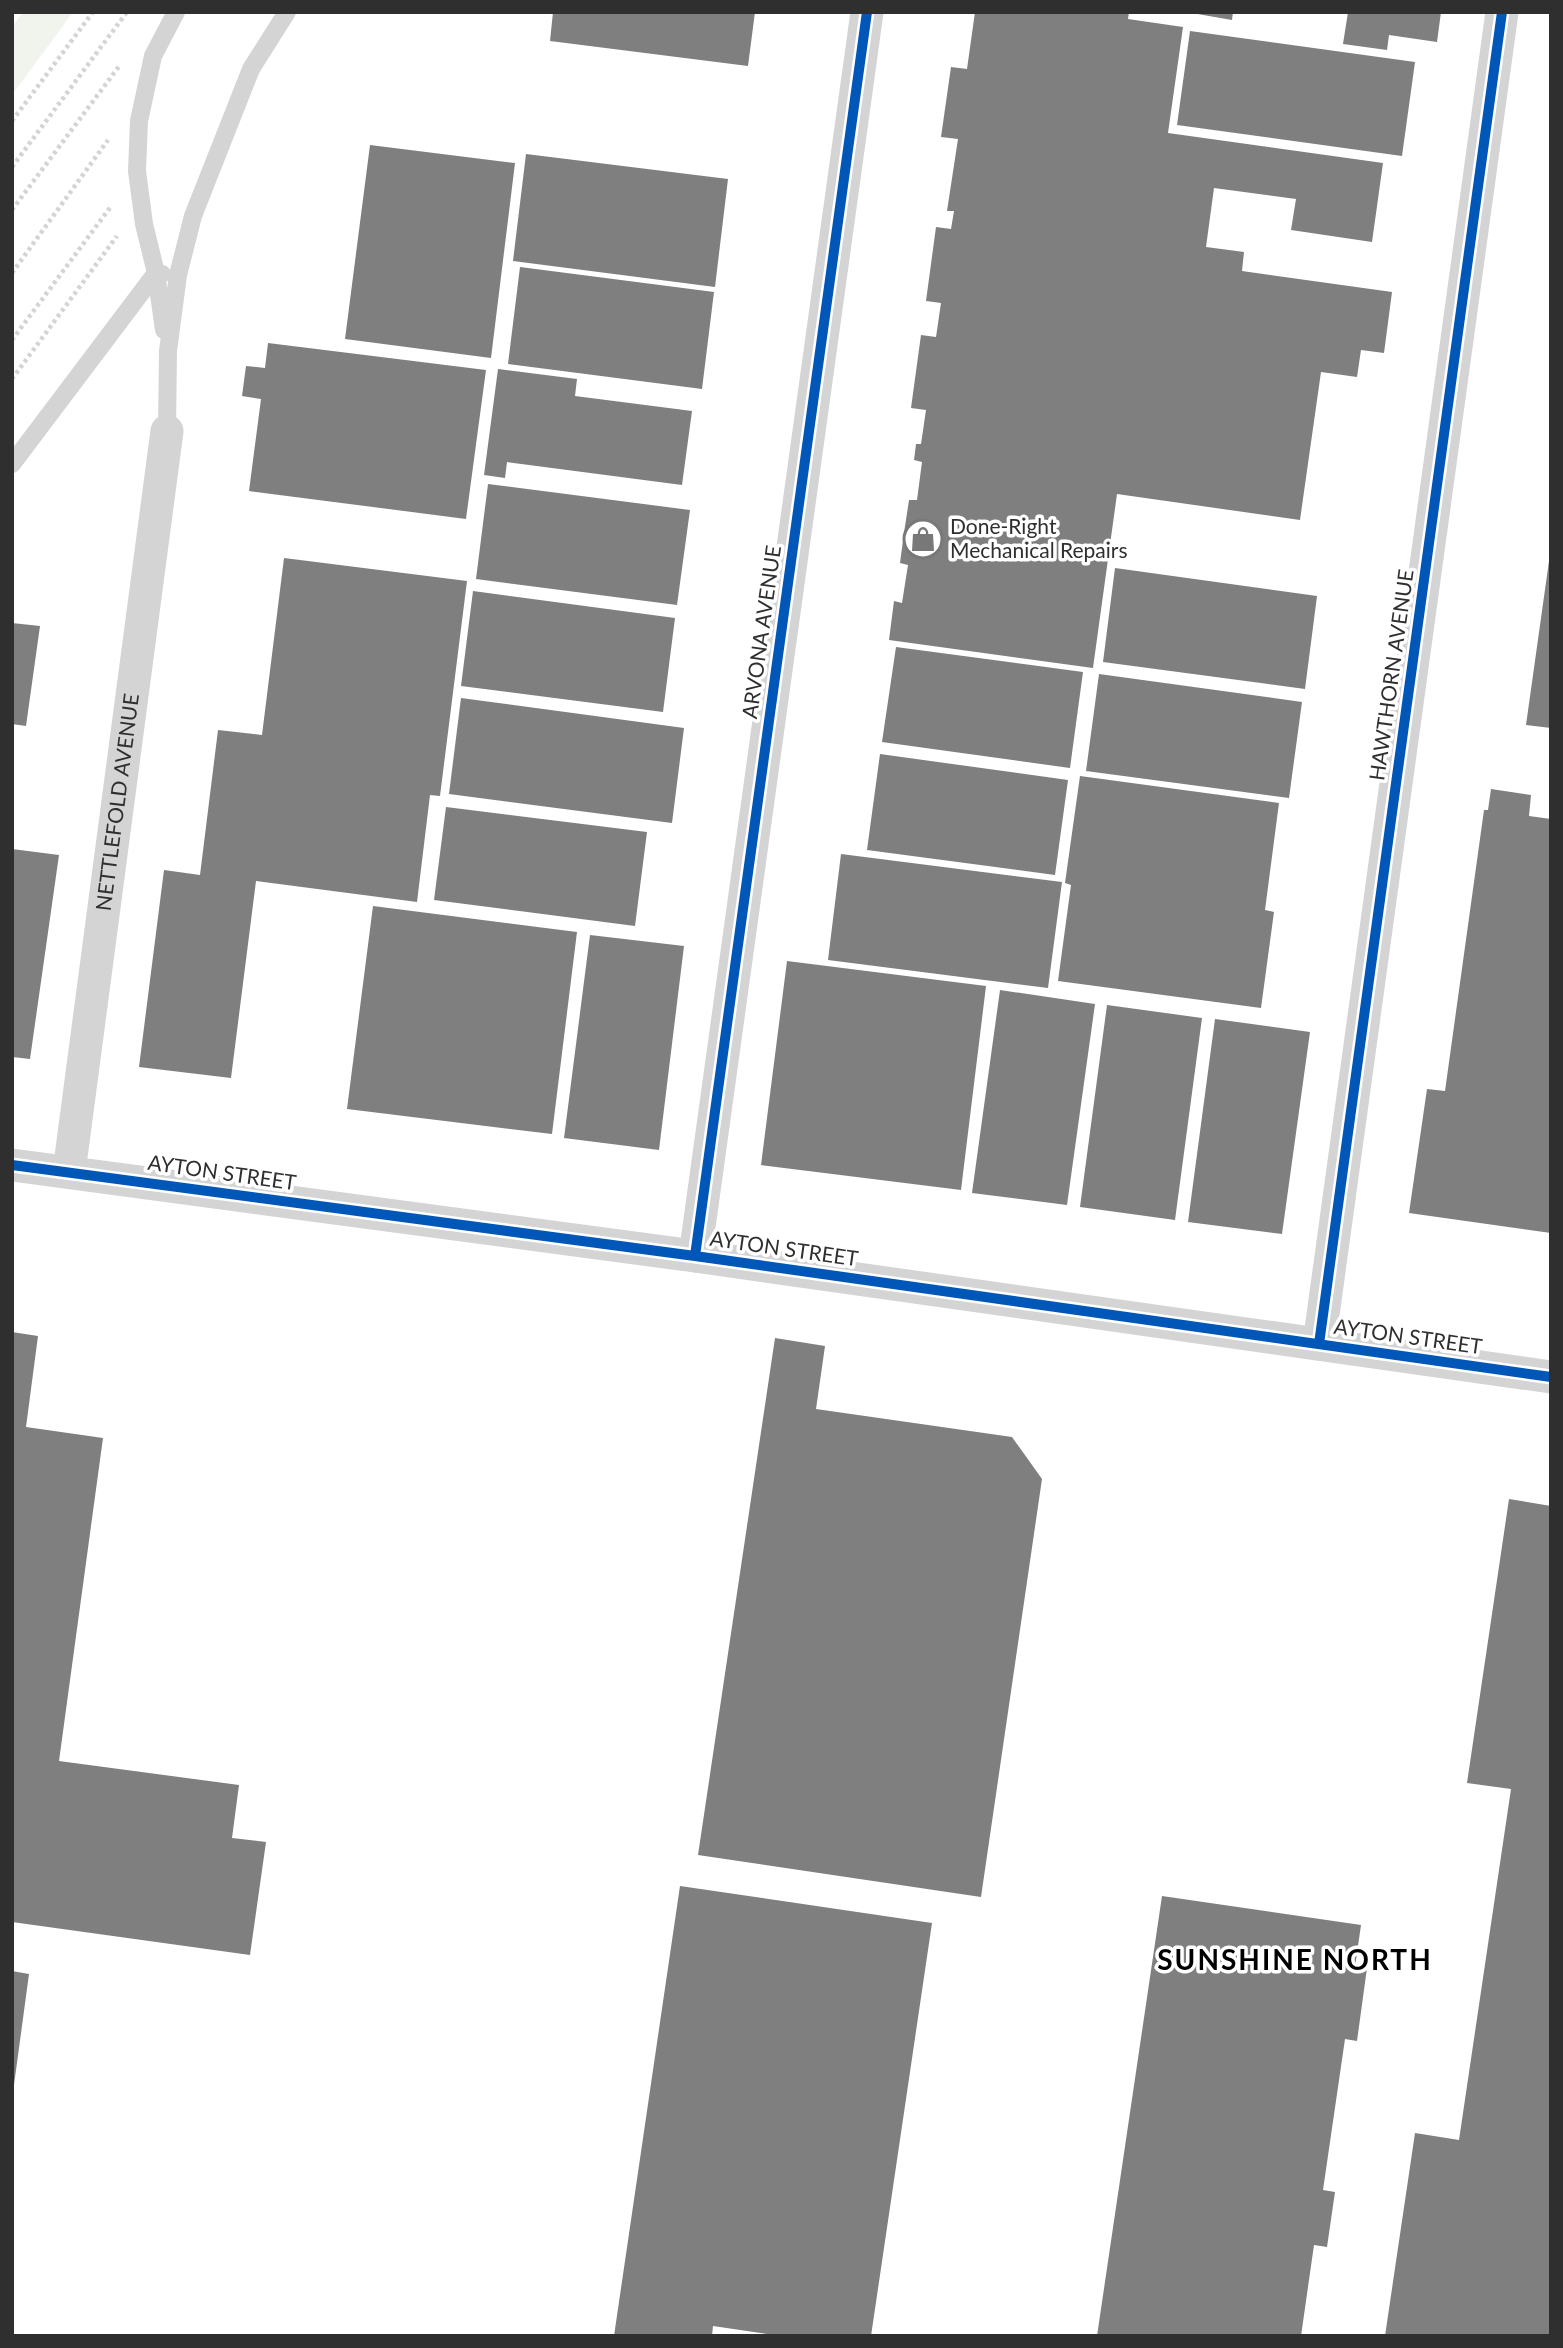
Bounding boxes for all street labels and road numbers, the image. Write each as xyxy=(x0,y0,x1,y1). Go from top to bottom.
street label: ARVONA AVENUE xyxy=(736,543,785,720)
street label: HAWTHORN AVENUE xyxy=(1363,567,1418,782)
street label: NETTLEFOLD AVENUE xyxy=(90,692,143,912)
street label: AYTON STREET xyxy=(146,1149,299,1194)
street label: AYTON STREET xyxy=(708,1225,861,1270)
street label: AYTON STREET xyxy=(1332,1313,1485,1358)

